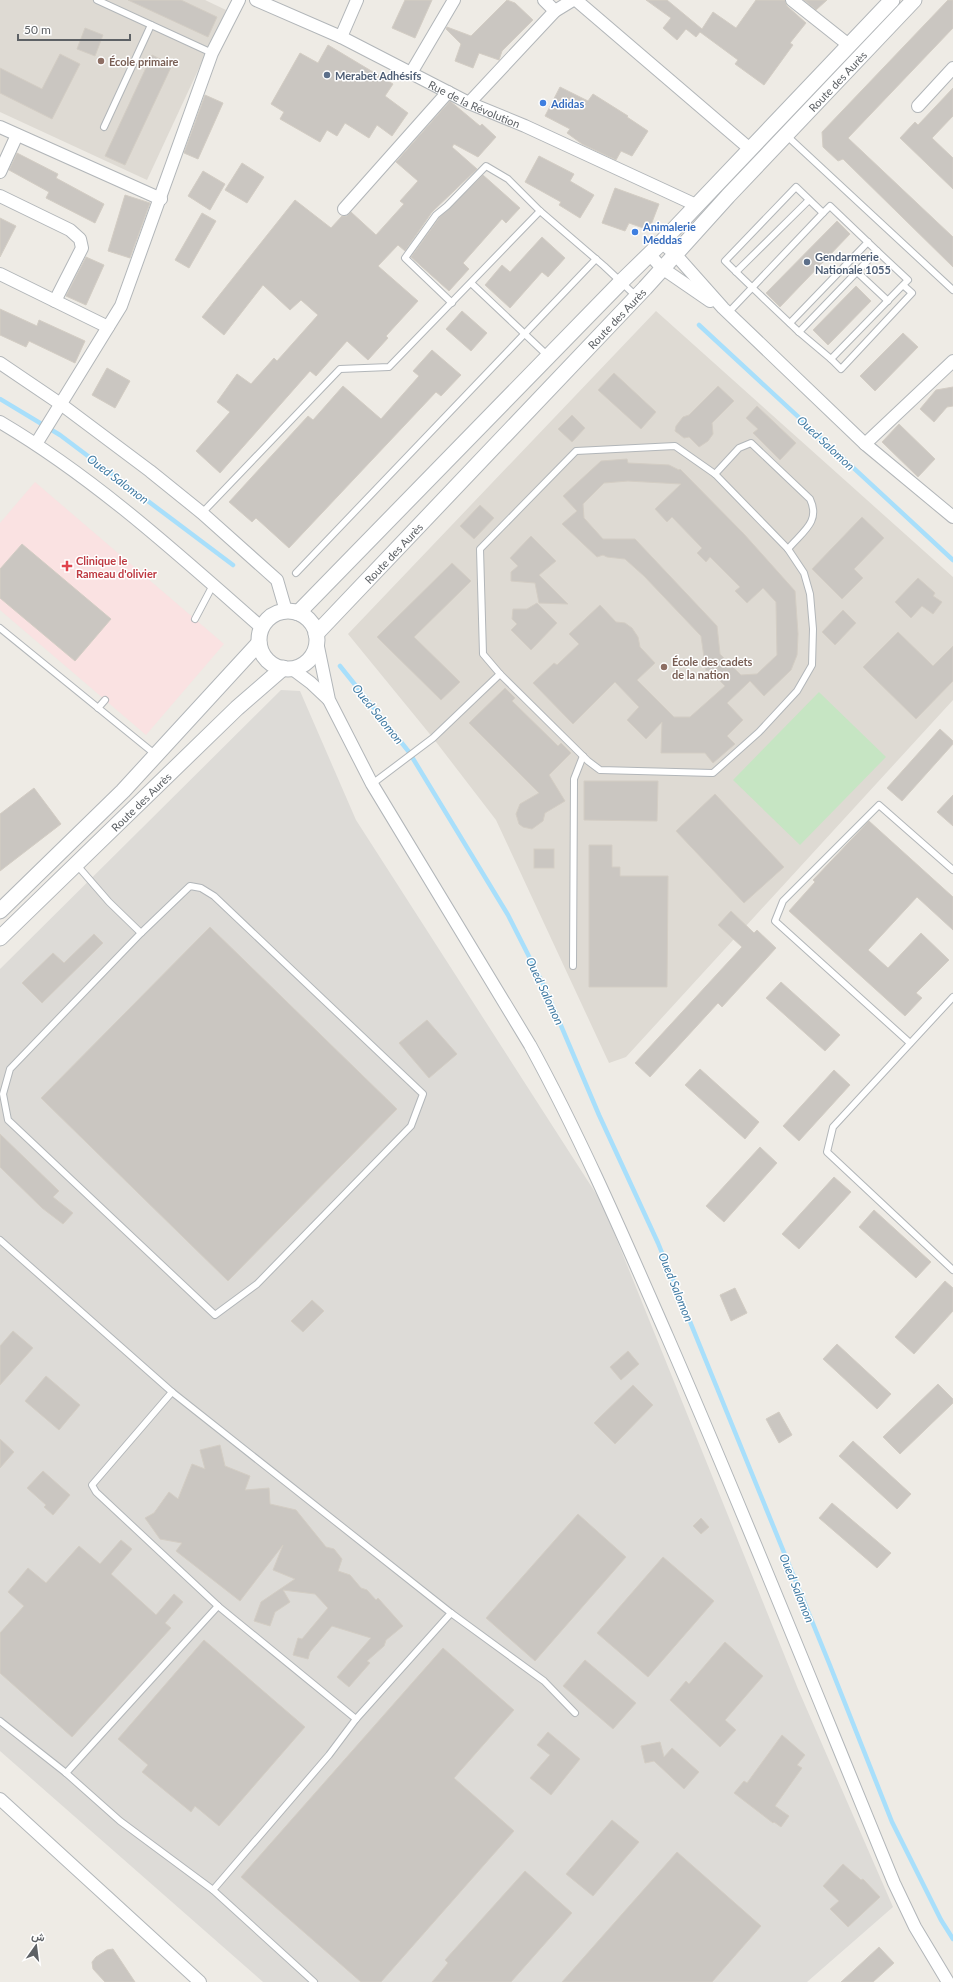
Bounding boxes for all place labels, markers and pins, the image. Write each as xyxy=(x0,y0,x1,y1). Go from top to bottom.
place label: École primaire xyxy=(109,55,179,68)
marker: École primaire xyxy=(96,56,106,66)
place label: Merabet Adhésifs xyxy=(335,69,422,82)
marker: Merabet Adhésifs xyxy=(322,70,332,80)
place label: Adidas xyxy=(550,97,584,110)
marker: Adidas xyxy=(538,98,548,108)
place label: Animalerie Meddas xyxy=(642,220,696,246)
marker: Animalerie Meddas xyxy=(630,227,640,237)
place label: Gendarmerie Nationale 1055 xyxy=(815,250,891,276)
marker: Gendarmerie Nationale 1055 xyxy=(802,257,812,267)
place label: Clinique le Rameau d'olivier xyxy=(76,554,158,580)
marker: Clinique le Rameau d'olivier xyxy=(61,560,73,572)
place label: École des cadets de la nation xyxy=(672,655,753,681)
marker: École des cadets de la nation xyxy=(659,662,669,672)

